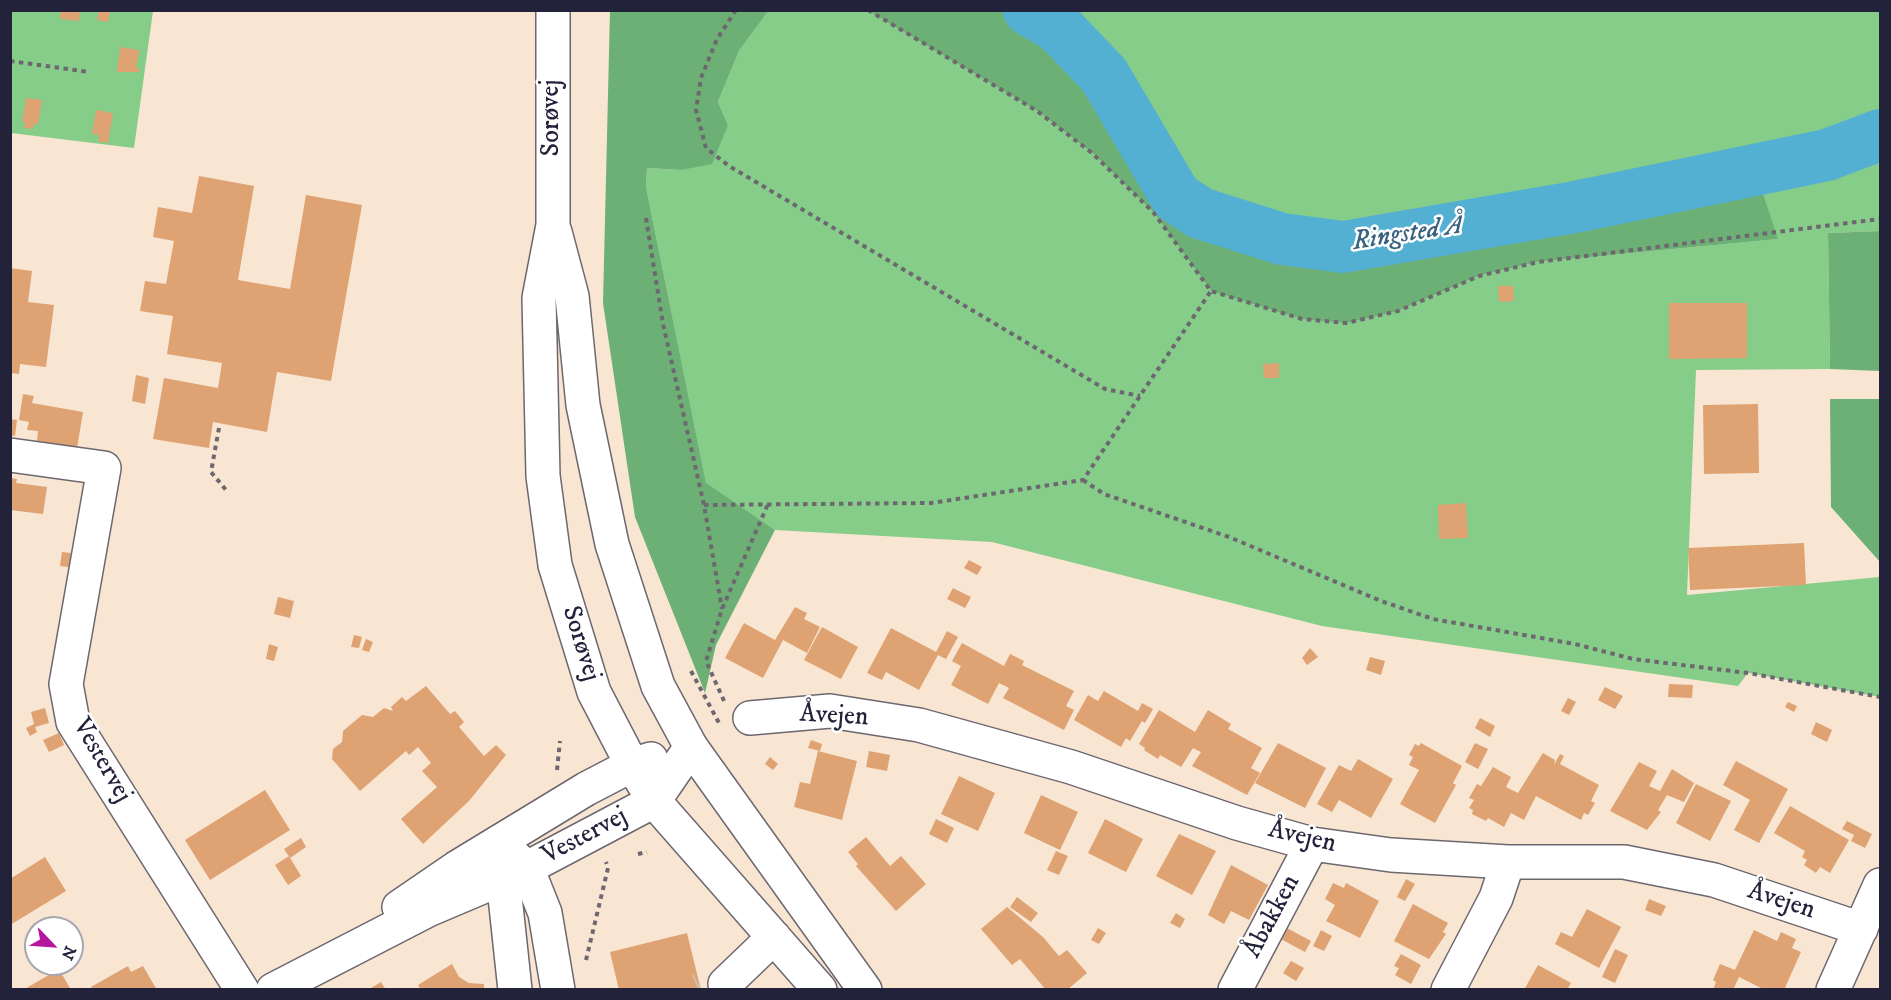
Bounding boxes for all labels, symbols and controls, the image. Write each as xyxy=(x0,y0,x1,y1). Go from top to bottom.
street label: Sorøvej xyxy=(537,80,569,156)
water label: Ringsted Å xyxy=(1350,210,1466,260)
street label: Sorøvej xyxy=(554,603,606,685)
street label: Åvejen xyxy=(799,700,869,734)
street label: Vestervej xyxy=(64,713,138,809)
street label: Vestervej xyxy=(537,802,633,872)
street label: Åvejen xyxy=(1265,815,1339,861)
street label: Åbakken xyxy=(1238,870,1308,964)
street label: Åvejen xyxy=(1743,877,1819,927)
north arrow xyxy=(24,916,84,976)
text: N xyxy=(57,943,80,963)

